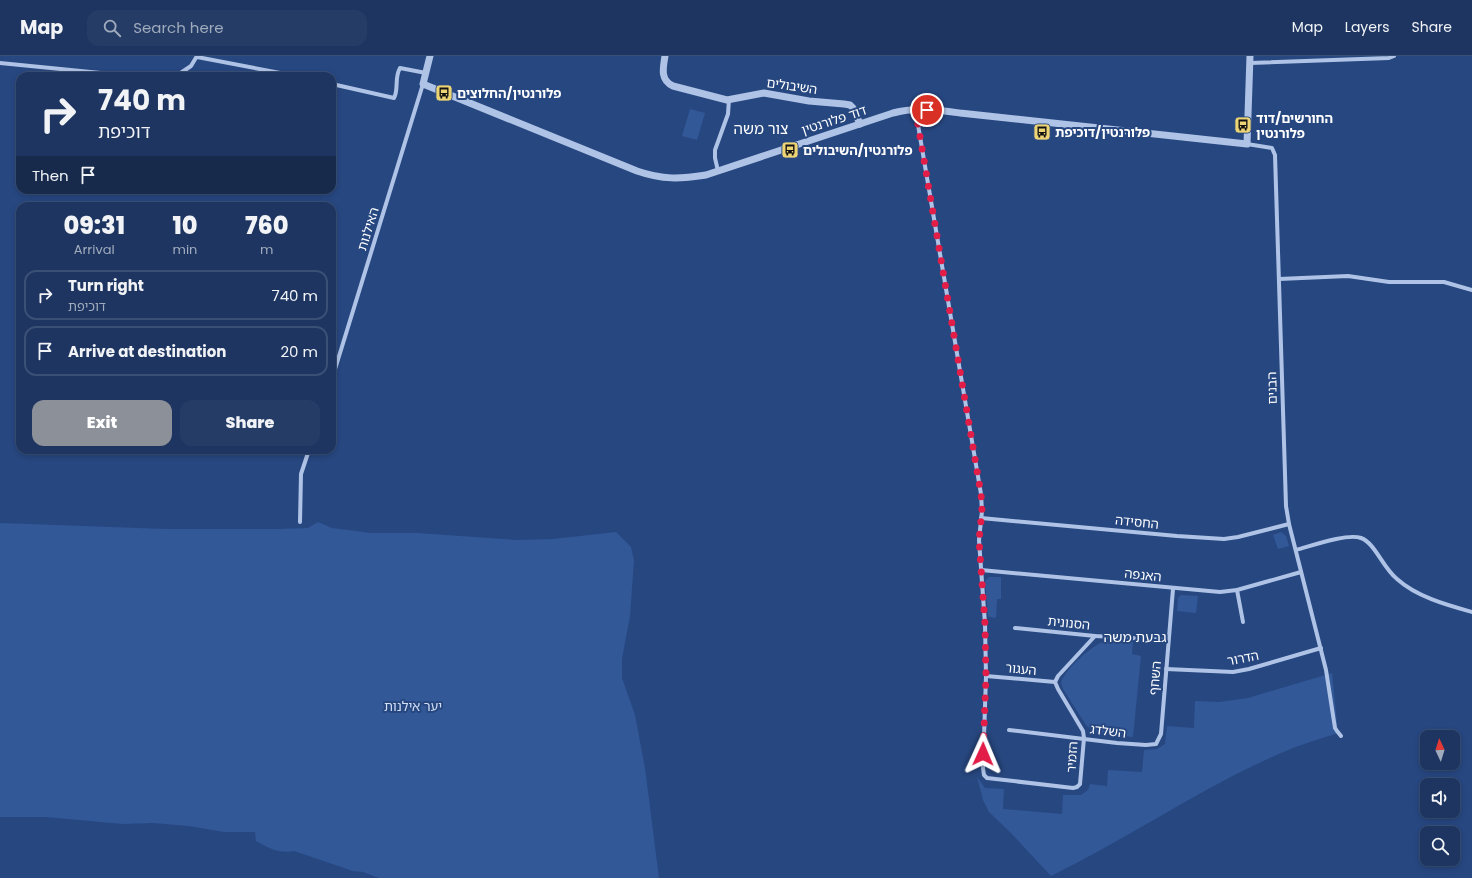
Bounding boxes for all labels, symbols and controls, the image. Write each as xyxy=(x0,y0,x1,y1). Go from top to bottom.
search box xyxy=(87,10,367,46)
text: Map xyxy=(20,14,63,41)
icon: search xyxy=(101,17,123,39)
text: Search here xyxy=(133,17,224,38)
text: Map xyxy=(1292,17,1323,37)
text: Layers xyxy=(1345,17,1389,37)
text: Share xyxy=(1411,17,1452,37)
street label: השיבולים xyxy=(765,73,819,99)
text: 740 m xyxy=(98,81,186,120)
bus stop icon: פלורנטין/החלוצים xyxy=(434,83,454,103)
place label: פלורנטין/החלוצים xyxy=(457,84,561,103)
icon: right xyxy=(32,88,84,140)
pin xyxy=(910,93,944,127)
icon: arrive xyxy=(916,99,938,121)
street label: דוד פלורנטין xyxy=(799,101,869,139)
place label: החורשים/דוד פלורנטין xyxy=(1256,109,1333,143)
bus stop icon: החורשים/דוד פלורנטין xyxy=(1233,115,1253,135)
district label: צור משה xyxy=(734,118,788,139)
text: דוכיפת xyxy=(98,119,151,144)
bus stop icon: פלורנטין/דוכיפת xyxy=(1032,122,1052,142)
place label: פלורנטין/דוכיפת xyxy=(1055,123,1150,142)
bus stop icon: פלורנטין/השיבולים xyxy=(780,140,800,160)
place label: פלורנטין/השיבולים xyxy=(803,141,913,160)
icon: arrive xyxy=(77,164,99,186)
text: Then xyxy=(32,165,69,186)
street label: האילנות xyxy=(352,205,384,253)
text: 09:31 xyxy=(63,209,125,242)
text: 10 xyxy=(172,209,198,242)
text: 760 xyxy=(245,209,289,242)
text: Arrival xyxy=(74,240,115,259)
text: min xyxy=(173,240,197,259)
text: m xyxy=(260,240,273,259)
text: Turn right xyxy=(68,275,144,296)
icon: right xyxy=(34,284,56,306)
text: 740 m xyxy=(271,285,318,306)
text: דוכיפת xyxy=(68,297,106,316)
icon: arrive xyxy=(34,340,56,362)
text: Arrive at destination xyxy=(68,341,226,362)
text: 20 m xyxy=(280,341,318,362)
street label: הבנים xyxy=(1262,371,1282,405)
button: Exit xyxy=(32,400,172,446)
button: Share xyxy=(180,400,320,446)
street label: החסידה xyxy=(1114,510,1160,534)
street label: האנפה xyxy=(1123,564,1163,586)
street label: הסנונית xyxy=(1047,611,1091,635)
district label: גבעת משה xyxy=(1103,627,1167,647)
street label: הדרור xyxy=(1225,646,1261,670)
street label: העגור xyxy=(1005,658,1037,680)
street label: השחף xyxy=(1144,660,1166,696)
park label: יער אילנות xyxy=(384,697,442,716)
street label: השלדג xyxy=(1089,719,1127,743)
north arrow xyxy=(1420,730,1460,770)
map controls xyxy=(1420,730,1460,866)
position arrow xyxy=(962,733,1004,775)
street label: הזמיר xyxy=(1061,741,1083,773)
button: sound xyxy=(1420,778,1460,818)
button: search xyxy=(1420,826,1460,866)

